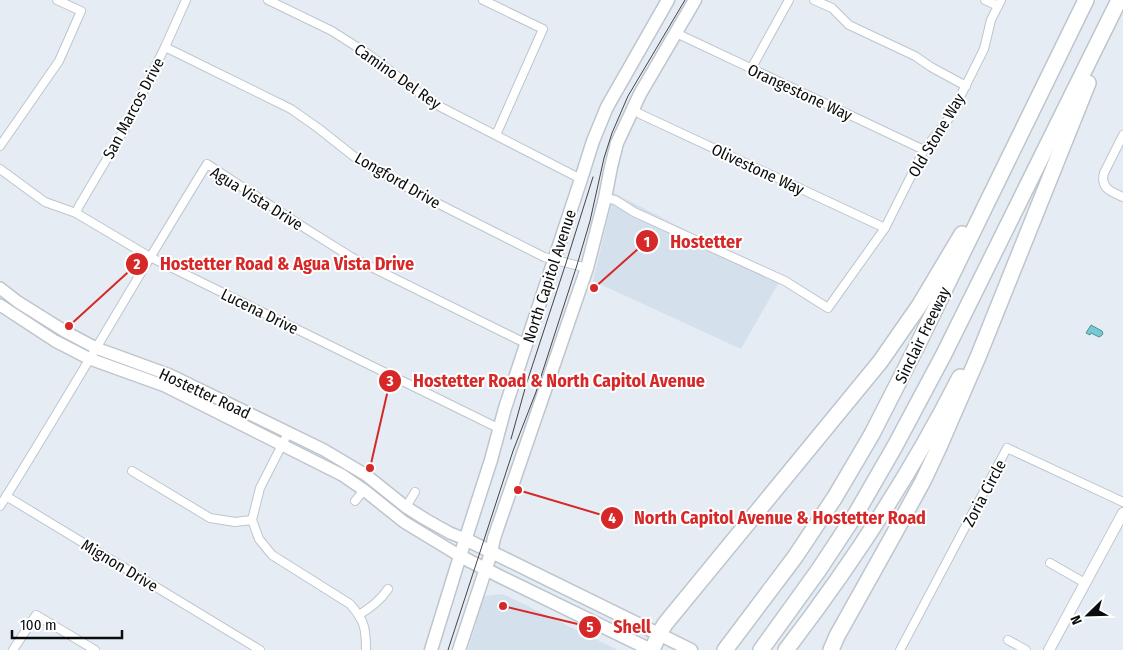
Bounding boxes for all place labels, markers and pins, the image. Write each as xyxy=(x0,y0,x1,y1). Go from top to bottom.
callout: Hostetter xyxy=(635,225,751,258)
callout: Hostetter Road & Agua Vista Drive xyxy=(125,247,424,280)
callout: Hostetter Road & North Capitol Avenue xyxy=(378,364,715,397)
callout: North Capitol Avenue & Hostetter Road xyxy=(599,501,936,534)
callout: Shell xyxy=(578,611,660,644)

